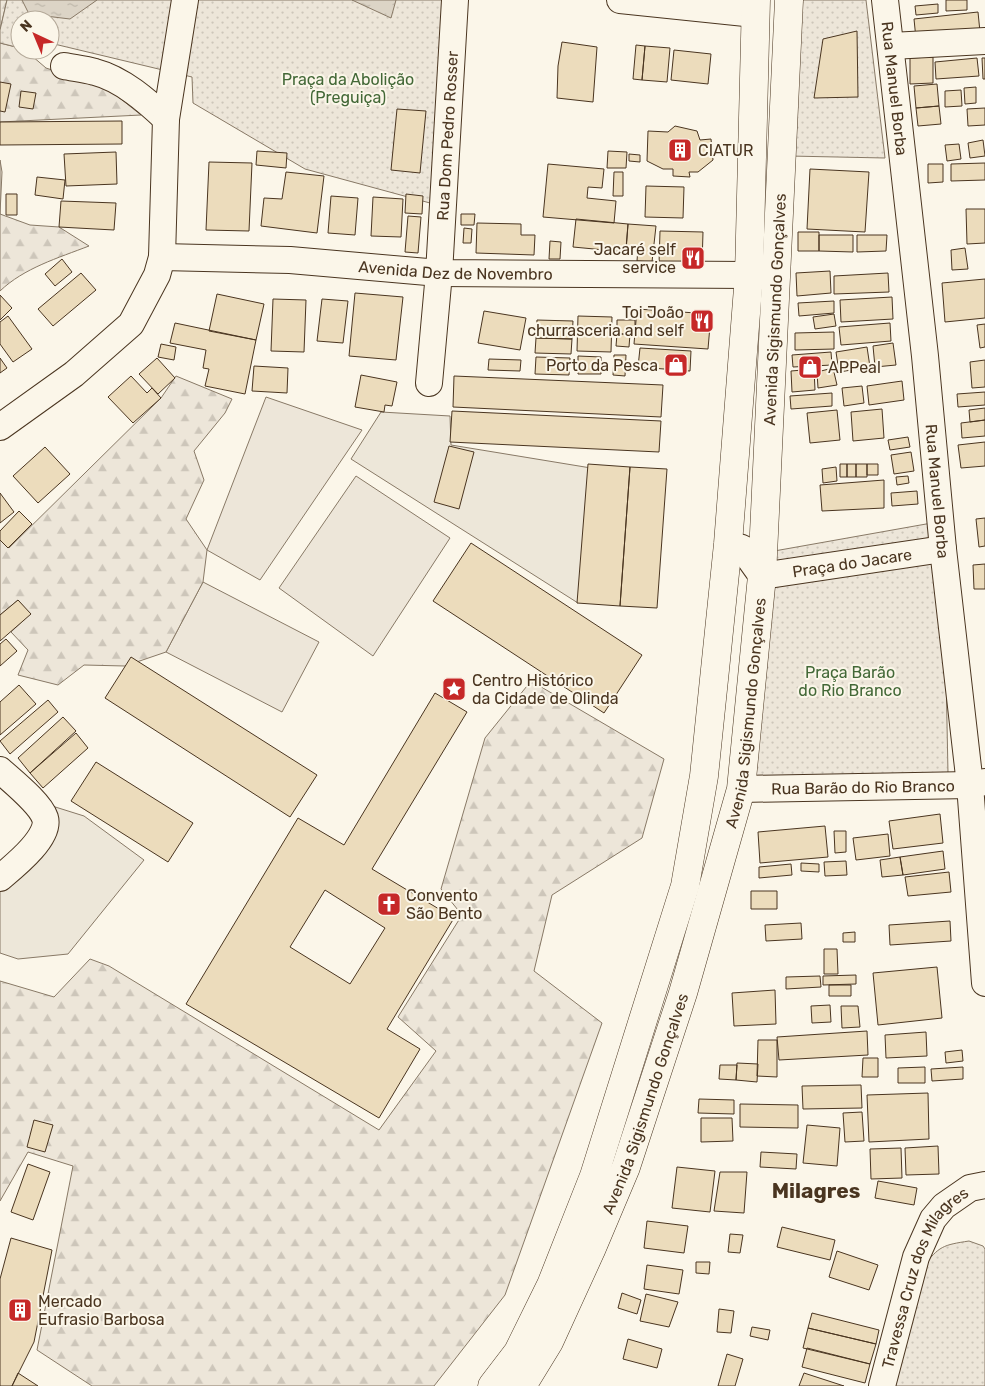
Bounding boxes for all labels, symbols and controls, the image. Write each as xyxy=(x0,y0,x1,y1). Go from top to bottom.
north arrow xyxy=(10,10,60,60)
text: N xyxy=(17,16,36,36)
street label: Rua Manuel Borba xyxy=(877,20,911,157)
street label: Rua Dom Pedro Rosser xyxy=(433,50,462,221)
park label: Praça da Abolição (Preguiça) xyxy=(282,70,414,107)
building icon: CIATUR xyxy=(667,137,693,163)
place label: CIATUR xyxy=(698,141,754,160)
street label: Avenida Sigismundo Gonçalves xyxy=(760,193,790,426)
place label: Jacaré self service xyxy=(593,240,677,277)
restaurant icon: Jacaré self service xyxy=(680,245,706,271)
street label: Avenida Dez de Novembro xyxy=(358,257,553,284)
place label: Toi João churrasceria and self xyxy=(527,303,685,340)
restaurant icon: Toi João churrasceria and self xyxy=(689,308,715,334)
shop icon: Porto da Pesca xyxy=(663,352,689,378)
shop icon: APPeal xyxy=(797,354,823,380)
place label: Porto da Pesca xyxy=(546,356,658,375)
place label: APPeal xyxy=(828,358,881,377)
street label: Rua Manuel Borba xyxy=(921,423,953,559)
street label: Praça do Jacare xyxy=(791,545,913,581)
street label: Avenida Sigismundo Gonçalves xyxy=(721,597,770,830)
park label: Praça Barão do Rio Branco xyxy=(798,663,902,700)
place label: Centro Histórico da Cidade de Olinda xyxy=(472,671,619,708)
place icon: Centro Histórico da Cidade de Olinda xyxy=(441,676,467,702)
street label: Rua Barão do Rio Branco xyxy=(771,776,955,798)
place label: Convento São Bento xyxy=(406,886,483,923)
church icon: Convento São Bento xyxy=(376,891,402,917)
street label: Avenida Sigismundo Gonçalves xyxy=(598,991,692,1217)
district label: Milagres xyxy=(772,1178,860,1203)
street label: Travessa Cruz dos Milagres xyxy=(878,1183,972,1370)
place label: Mercado Eufrasio Barbosa xyxy=(38,1292,165,1329)
building icon: Mercado Eufrasio Barbosa xyxy=(7,1297,33,1323)

